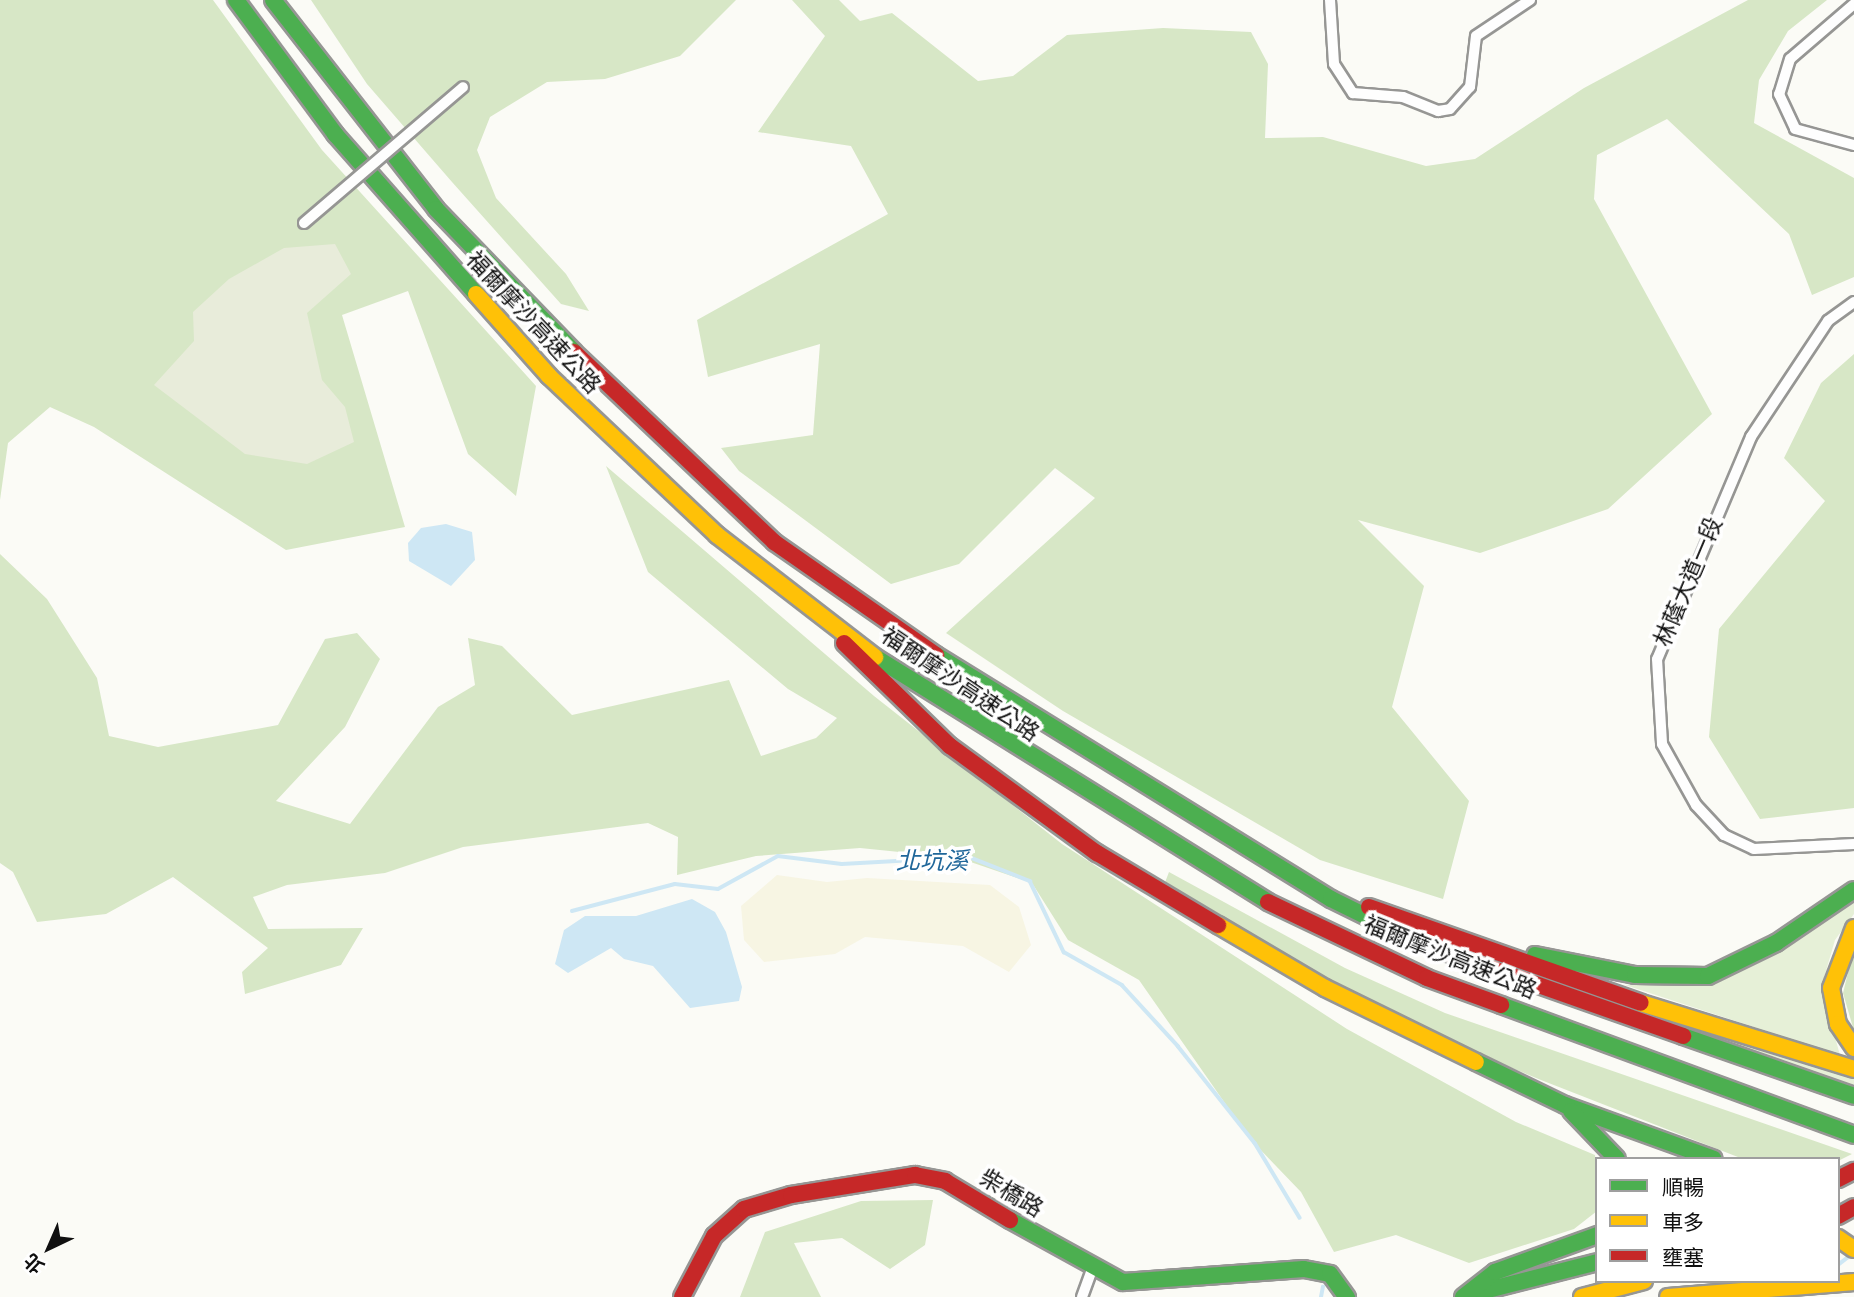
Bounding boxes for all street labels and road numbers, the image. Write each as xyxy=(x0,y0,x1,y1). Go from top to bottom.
street label: 福爾摩沙高速公路 xyxy=(460,246,606,400)
street label: 林蔭大道一段 xyxy=(1649,513,1729,651)
street label: 福爾摩沙高速公路 xyxy=(876,622,1044,748)
street label: 福爾摩沙高速公路 xyxy=(1360,911,1540,1005)
street label: 柴橋路 xyxy=(974,1164,1048,1224)

